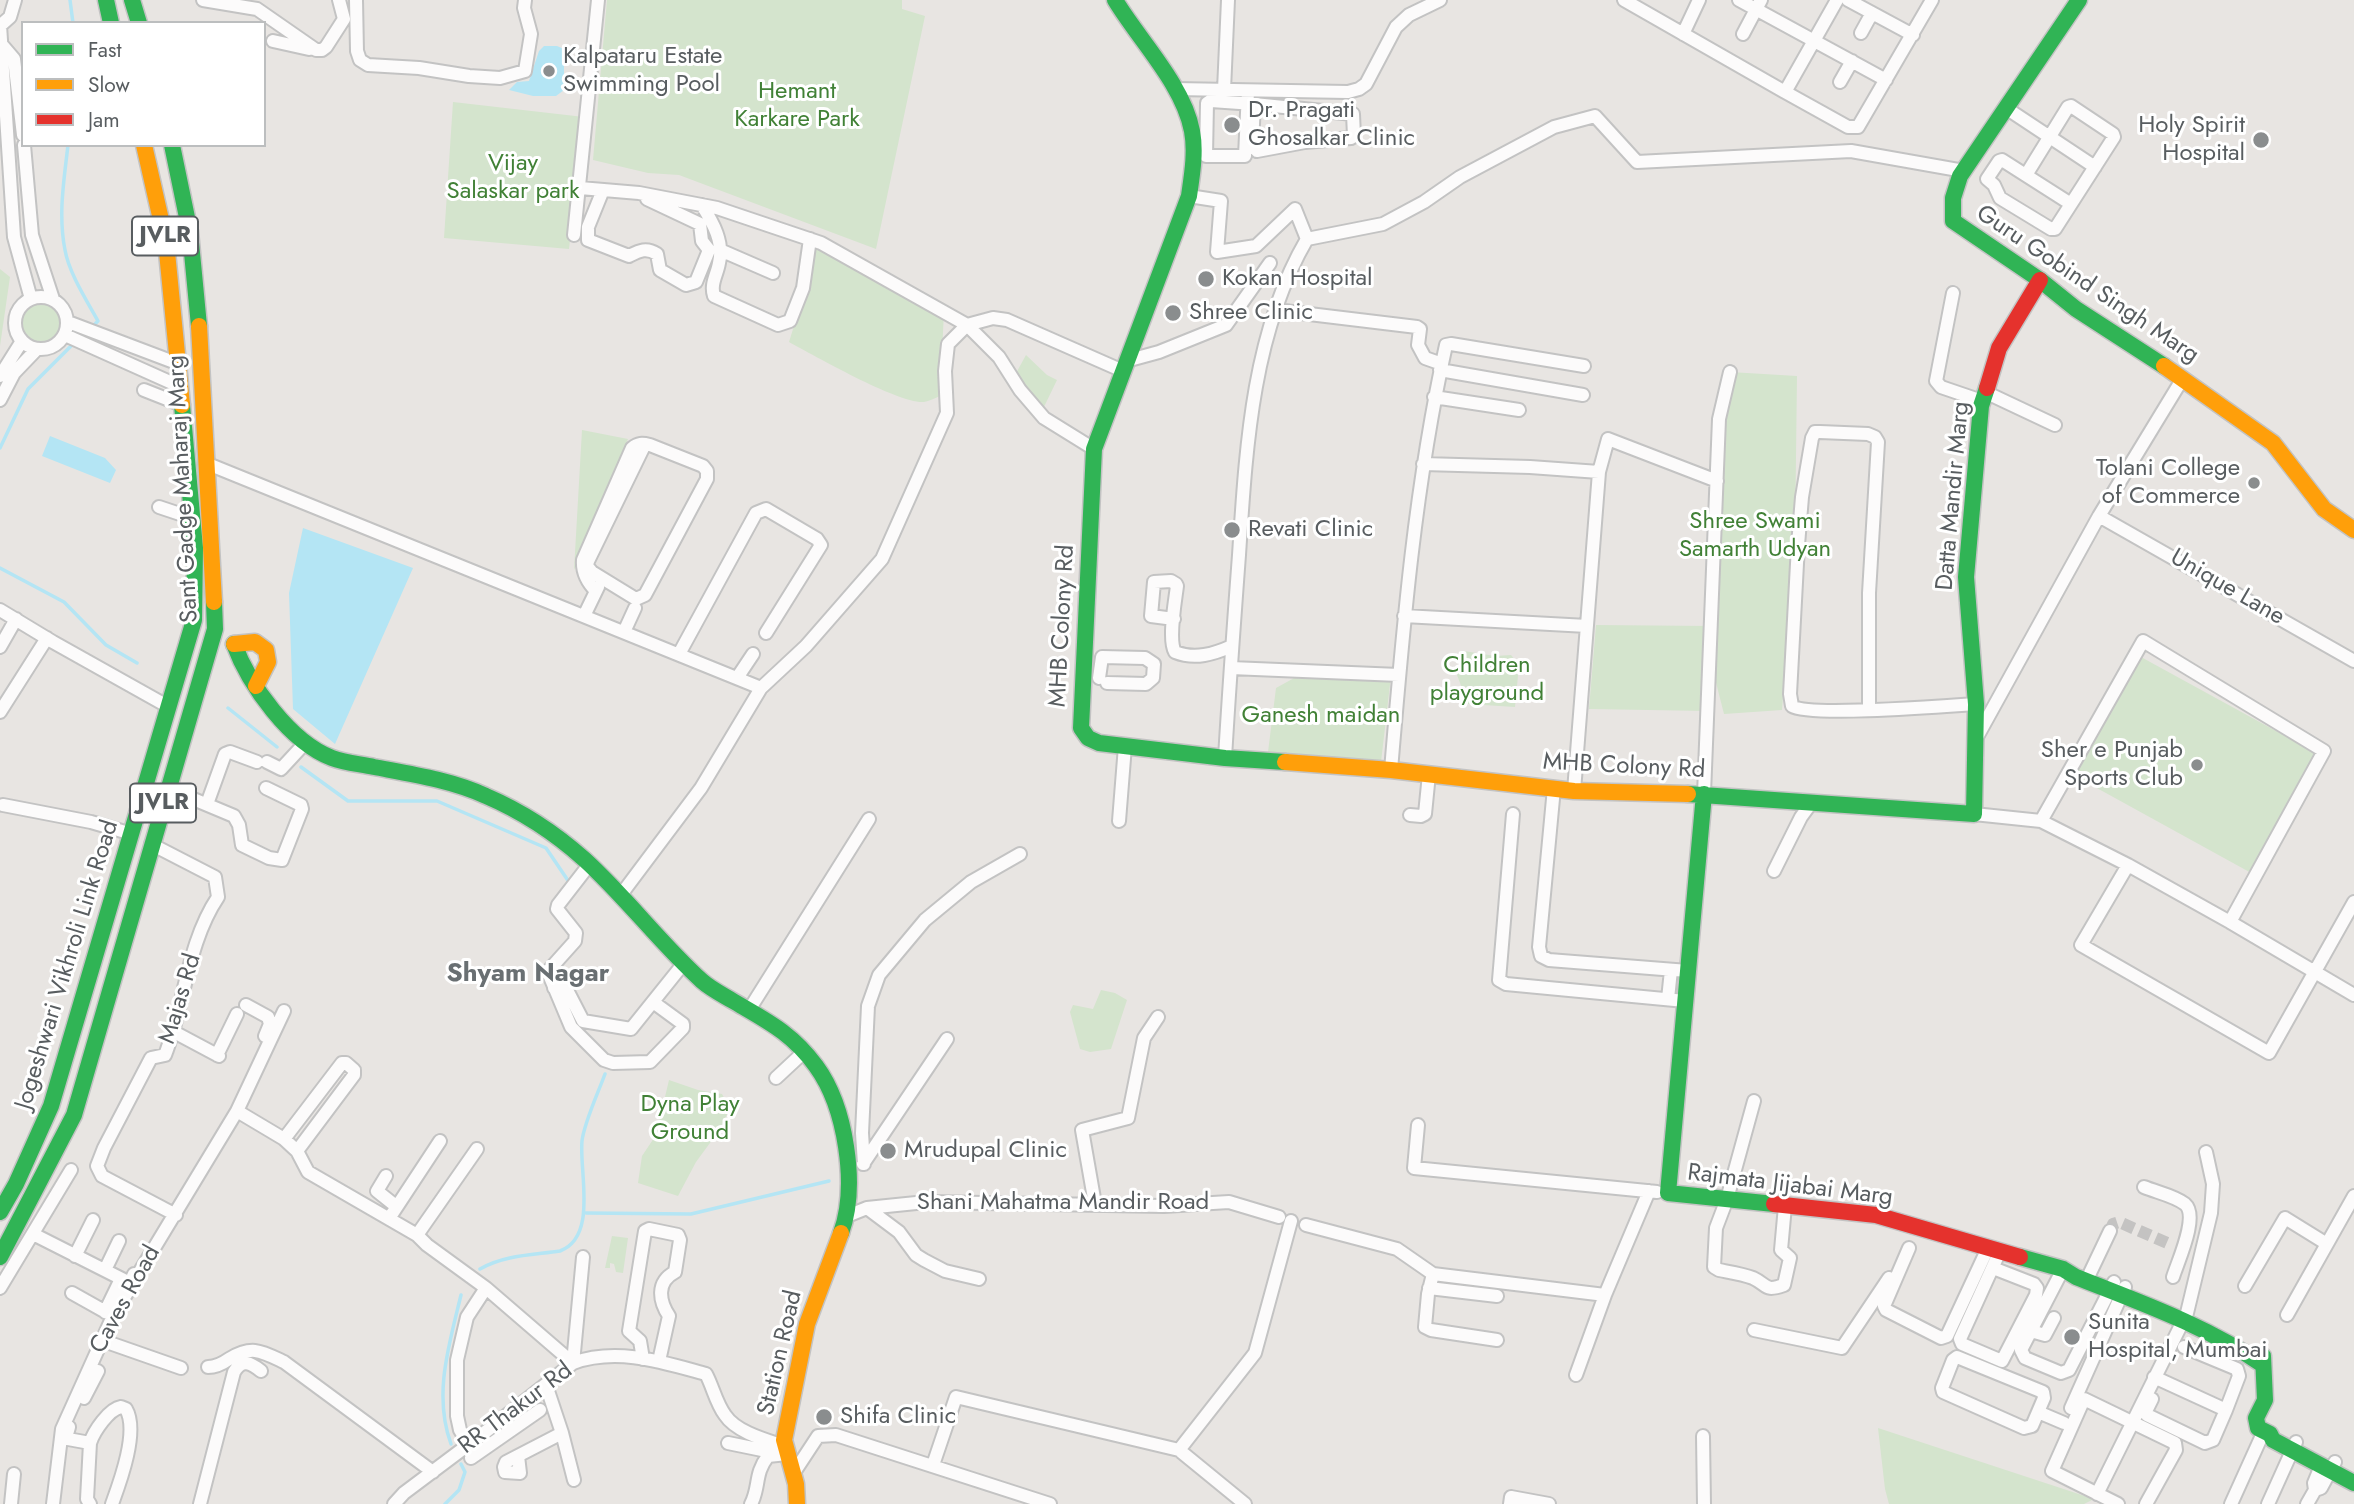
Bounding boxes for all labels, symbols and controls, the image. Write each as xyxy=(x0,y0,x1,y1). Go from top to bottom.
legend xyxy=(21,21,266,147)
text: Fast xyxy=(88,35,121,65)
place label: Kalpataru Estate Swimming Pool xyxy=(563,43,722,99)
marker: Kalpataru Estate Swimming Pool xyxy=(541,63,557,79)
text: Slow xyxy=(88,70,130,100)
park label: Hemant Karkare Park xyxy=(734,78,860,134)
place label: Dr. Pragati Ghosalkar Clinic xyxy=(1248,97,1415,153)
text: Jam xyxy=(88,105,120,135)
place label: Holy Spirit Hospital xyxy=(2138,112,2245,168)
marker: Dr. Pragati Ghosalkar Clinic xyxy=(1222,115,1242,135)
marker: Holy Spirit Hospital xyxy=(2251,130,2271,150)
park label: Vijay Salaskar park xyxy=(447,150,579,206)
street label: Guru Gobind Singh Marg xyxy=(1970,200,2204,370)
road number: JVLR xyxy=(132,216,198,256)
place label: Kokan Hospital xyxy=(1222,265,1373,293)
marker: Kokan Hospital xyxy=(1196,269,1216,289)
place label: Shree Clinic xyxy=(1189,299,1313,327)
marker: Shree Clinic xyxy=(1163,303,1183,323)
street label: Sant Gadge Maharaj Marg xyxy=(163,354,205,624)
street label: Datta Mandir Marg xyxy=(1931,400,1977,592)
place label: Tolani College of Commerce xyxy=(2096,455,2240,511)
marker: Tolani College of Commerce xyxy=(2246,475,2262,491)
park label: Shree Swami Samarth Udyan xyxy=(1679,508,1831,564)
place label: Revati Clinic xyxy=(1248,516,1373,544)
marker: Revati Clinic xyxy=(1222,520,1242,540)
street label: MHB Colony Rd xyxy=(1044,544,1082,708)
street label: Unique Lane xyxy=(2165,544,2289,632)
park label: Children playground xyxy=(1430,652,1544,708)
park label: Ganesh maidan xyxy=(1242,702,1400,730)
place label: Sher e Punjab Sports Club xyxy=(2041,737,2183,793)
street label: MHB Colony Rd xyxy=(1542,748,1706,786)
marker: Sher e Punjab Sports Club xyxy=(2189,757,2205,773)
road number: JVLR xyxy=(130,783,196,822)
street label: Jogeshwari Vikhroli Link Road xyxy=(10,817,126,1113)
street label: Majas Rd xyxy=(154,951,208,1047)
district label: Shyam Nagar xyxy=(447,959,609,991)
park label: Dyna Play Ground xyxy=(640,1091,740,1147)
place label: Mrudupal Clinic xyxy=(904,1137,1067,1165)
marker: Mrudupal Clinic xyxy=(878,1141,898,1161)
street label: Rajmata Jijabai Marg xyxy=(1686,1159,1894,1213)
street label: Shani Mahatma Mandir Road xyxy=(917,1189,1209,1217)
street label: Caves Road xyxy=(85,1241,167,1359)
street label: Station Road xyxy=(753,1288,809,1418)
place label: Sunita Hospital, Mumbai xyxy=(2088,1309,2267,1365)
marker: Sunita Hospital, Mumbai xyxy=(2062,1327,2082,1347)
street label: RR Thakur Rd xyxy=(453,1357,579,1461)
place label: Shifa Clinic xyxy=(840,1403,956,1431)
marker: Shifa Clinic xyxy=(814,1407,834,1427)

